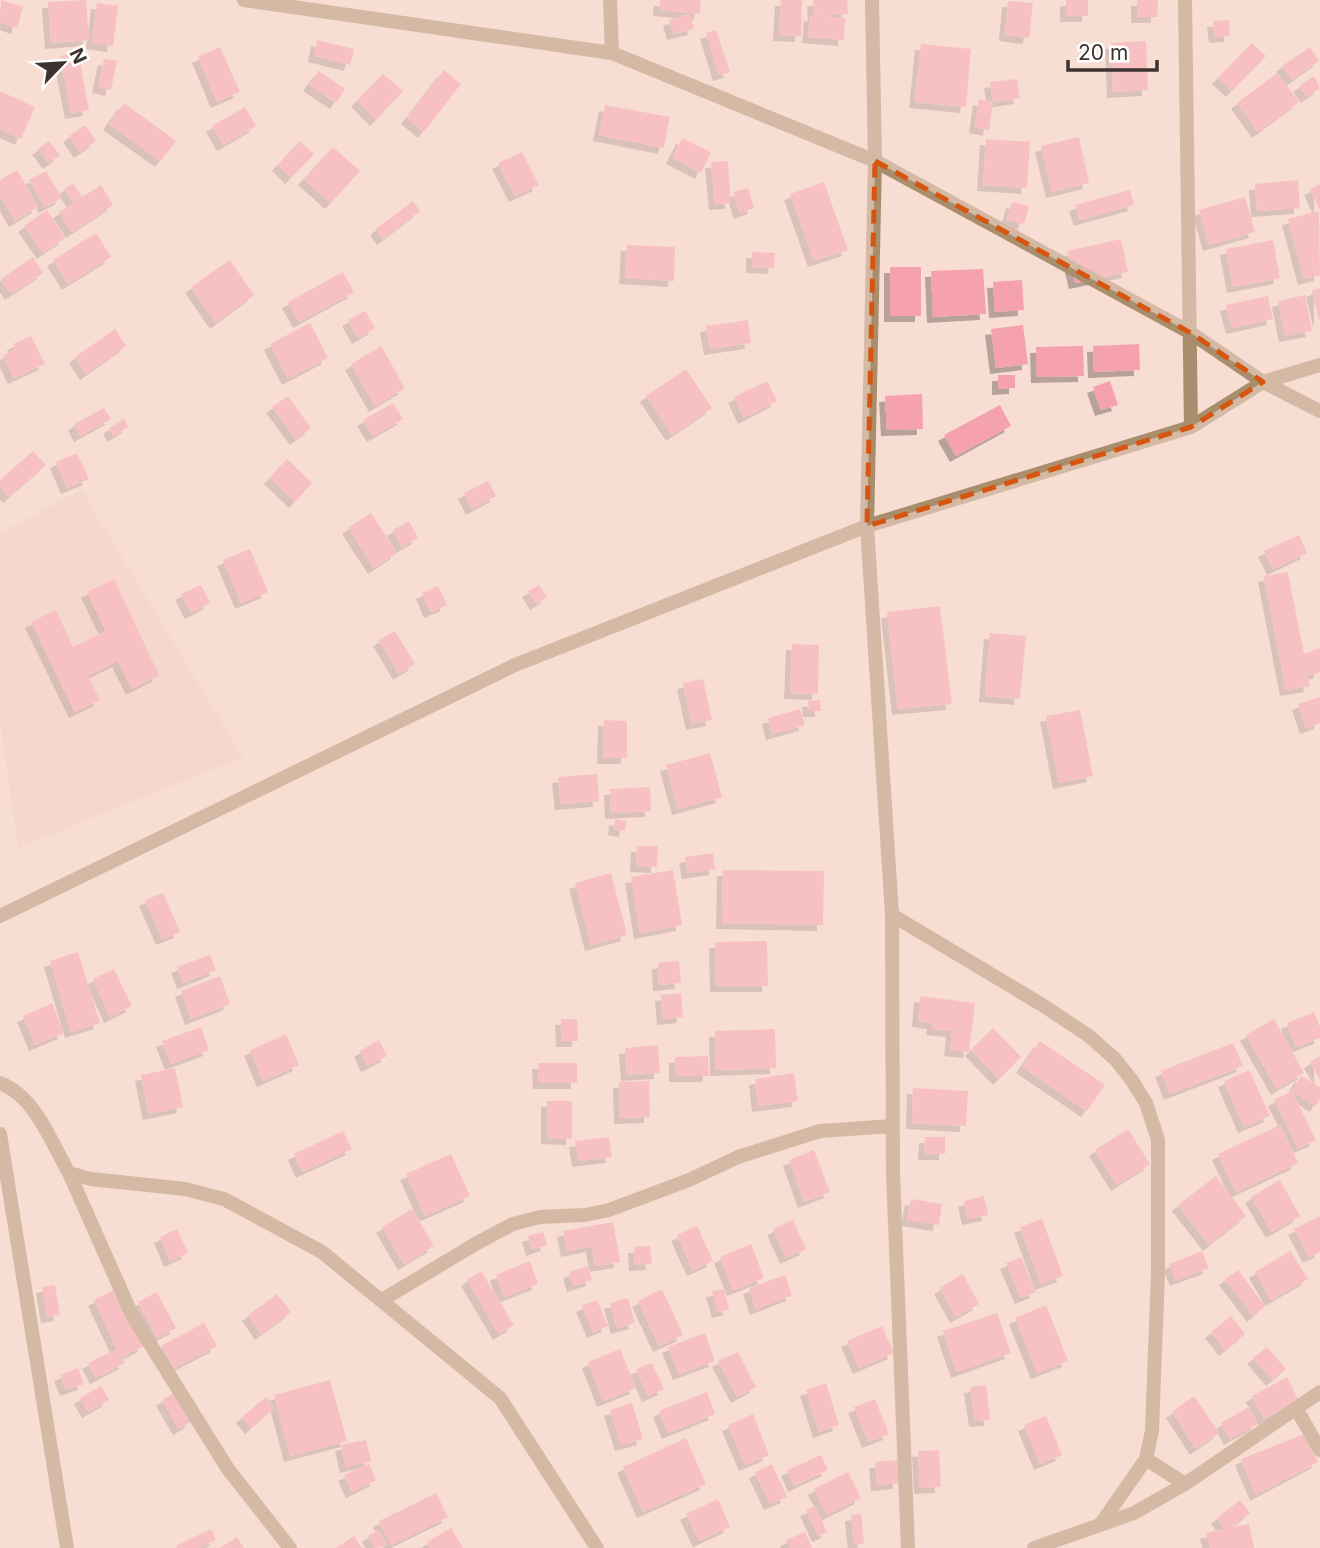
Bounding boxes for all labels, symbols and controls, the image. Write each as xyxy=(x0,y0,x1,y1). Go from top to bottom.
north arrow xyxy=(28,28,98,98)
scale bar xyxy=(1068,28,1157,72)
text: 20 m xyxy=(1078,40,1128,65)
text: N xyxy=(64,45,91,67)

